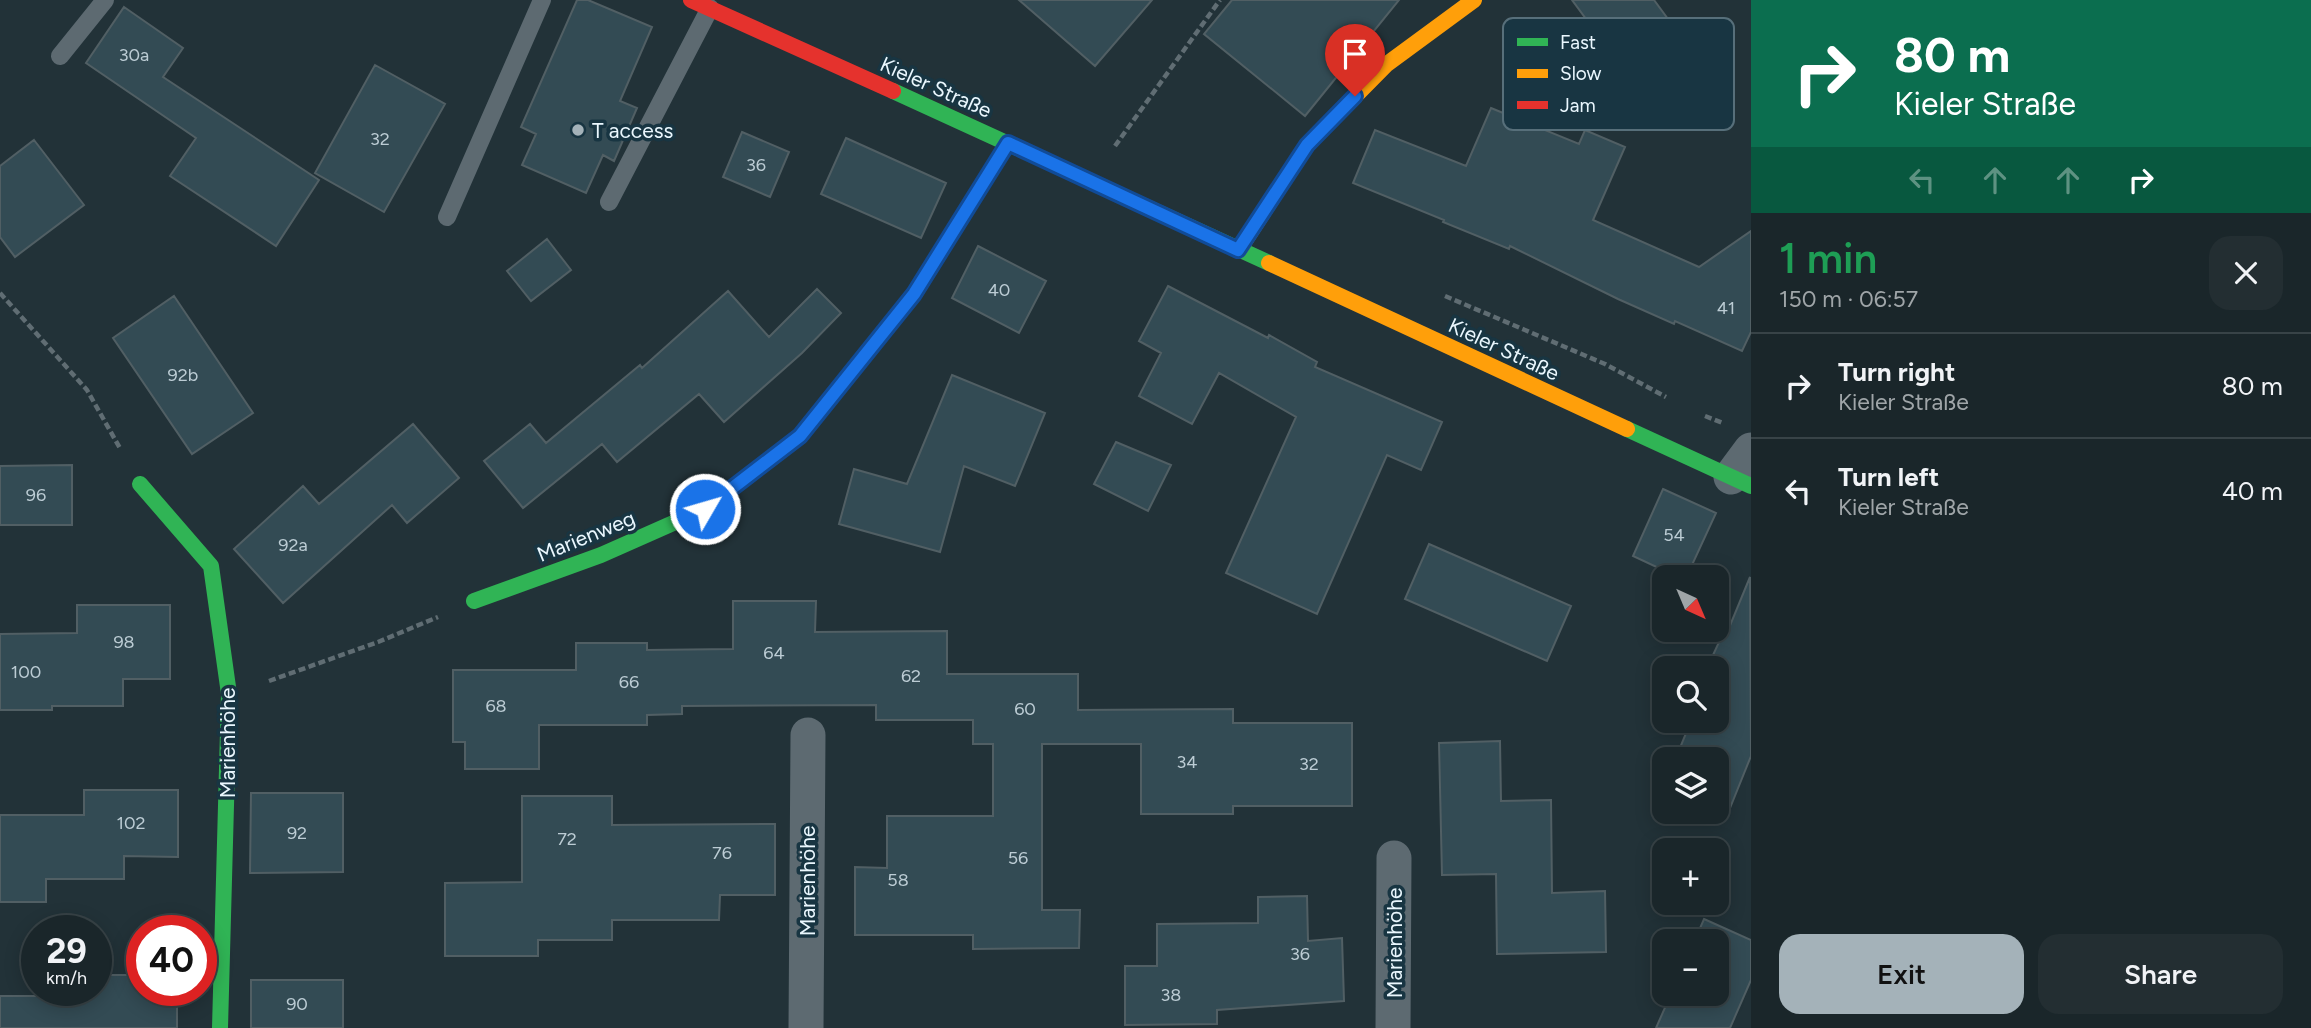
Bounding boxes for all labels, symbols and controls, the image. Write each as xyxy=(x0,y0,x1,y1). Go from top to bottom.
legend xyxy=(1503,18,1734,130)
pin xyxy=(1325,24,1385,96)
text: 80 m xyxy=(1894,25,2010,84)
icon: right xyxy=(1779,28,1870,119)
text: Fast xyxy=(1560,31,1596,54)
icon: arrive xyxy=(1336,35,1374,73)
house number: 30a xyxy=(119,44,149,66)
street label: Kieler Straße xyxy=(876,51,996,123)
text: Slow xyxy=(1560,62,1602,85)
text: Kieler Straße xyxy=(1894,85,2076,123)
text: Jam xyxy=(1560,94,1596,117)
place label: T access xyxy=(592,118,673,143)
marker: T access xyxy=(570,122,586,138)
house number: 32 xyxy=(370,128,390,150)
house number: 36 xyxy=(746,154,766,176)
icon: left xyxy=(1903,161,1941,199)
icon: ahead xyxy=(1976,161,2014,199)
icon: ahead xyxy=(2049,161,2087,199)
icon: right xyxy=(2122,161,2160,199)
text: 1 min xyxy=(1779,233,1877,284)
button: close xyxy=(2209,236,2283,310)
house number: 40 xyxy=(988,279,1010,301)
text: 150 m · 06:57 xyxy=(1779,285,1918,313)
house number: 41 xyxy=(1717,297,1735,319)
street label: Kieler Straße xyxy=(1445,312,1563,386)
text: Turn right xyxy=(1838,356,1955,388)
house number: 92b xyxy=(168,364,198,386)
icon: right xyxy=(1779,367,1817,405)
text: 80 m xyxy=(2222,370,2283,402)
text: Kieler Straße xyxy=(1838,388,1969,416)
text: Turn left xyxy=(1838,461,1939,493)
position arrow xyxy=(668,472,742,546)
icon: left xyxy=(1779,472,1817,510)
text: 40 m xyxy=(2222,475,2283,507)
house number: 96 xyxy=(26,484,46,506)
text: Kieler Straße xyxy=(1838,493,1969,521)
street label: Marienweg xyxy=(533,505,639,567)
house number: 54 xyxy=(1663,524,1685,546)
house number: 92a xyxy=(278,534,308,556)
north arrow xyxy=(1652,565,1729,642)
map controls xyxy=(1652,565,1729,1006)
house number: 98 xyxy=(113,631,135,653)
house number: 64 xyxy=(763,642,785,664)
button: search xyxy=(1652,656,1729,733)
house number: 100 xyxy=(11,661,41,683)
house number: 62 xyxy=(901,665,921,687)
house number: 66 xyxy=(619,671,639,693)
street label: Marienhöhe xyxy=(215,688,240,798)
house number: 68 xyxy=(485,695,507,717)
house number: 60 xyxy=(1014,698,1036,720)
button: layers xyxy=(1652,747,1729,824)
house number: 34 xyxy=(1177,751,1197,773)
house number: 32 xyxy=(1299,753,1319,775)
house number: 102 xyxy=(116,812,146,834)
house number: 92 xyxy=(287,822,307,844)
street label: Marienhöhe xyxy=(795,826,820,936)
house number: 72 xyxy=(557,828,577,850)
button: + xyxy=(1652,838,1729,915)
house number: 76 xyxy=(712,842,732,864)
house number: 56 xyxy=(1008,847,1028,869)
house number: 58 xyxy=(887,869,909,891)
street label: Marienhöhe xyxy=(1382,888,1407,998)
speed limit sign: 40 xyxy=(126,915,217,1006)
button: − xyxy=(1652,929,1729,1006)
text: 29 xyxy=(46,930,87,972)
button: Exit xyxy=(1779,934,2024,1014)
button: Share xyxy=(2038,934,2283,1014)
house number: 36 xyxy=(1290,943,1310,965)
text: km/h xyxy=(46,967,87,989)
house number: 38 xyxy=(1161,984,1181,1006)
house number: 90 xyxy=(286,993,308,1015)

